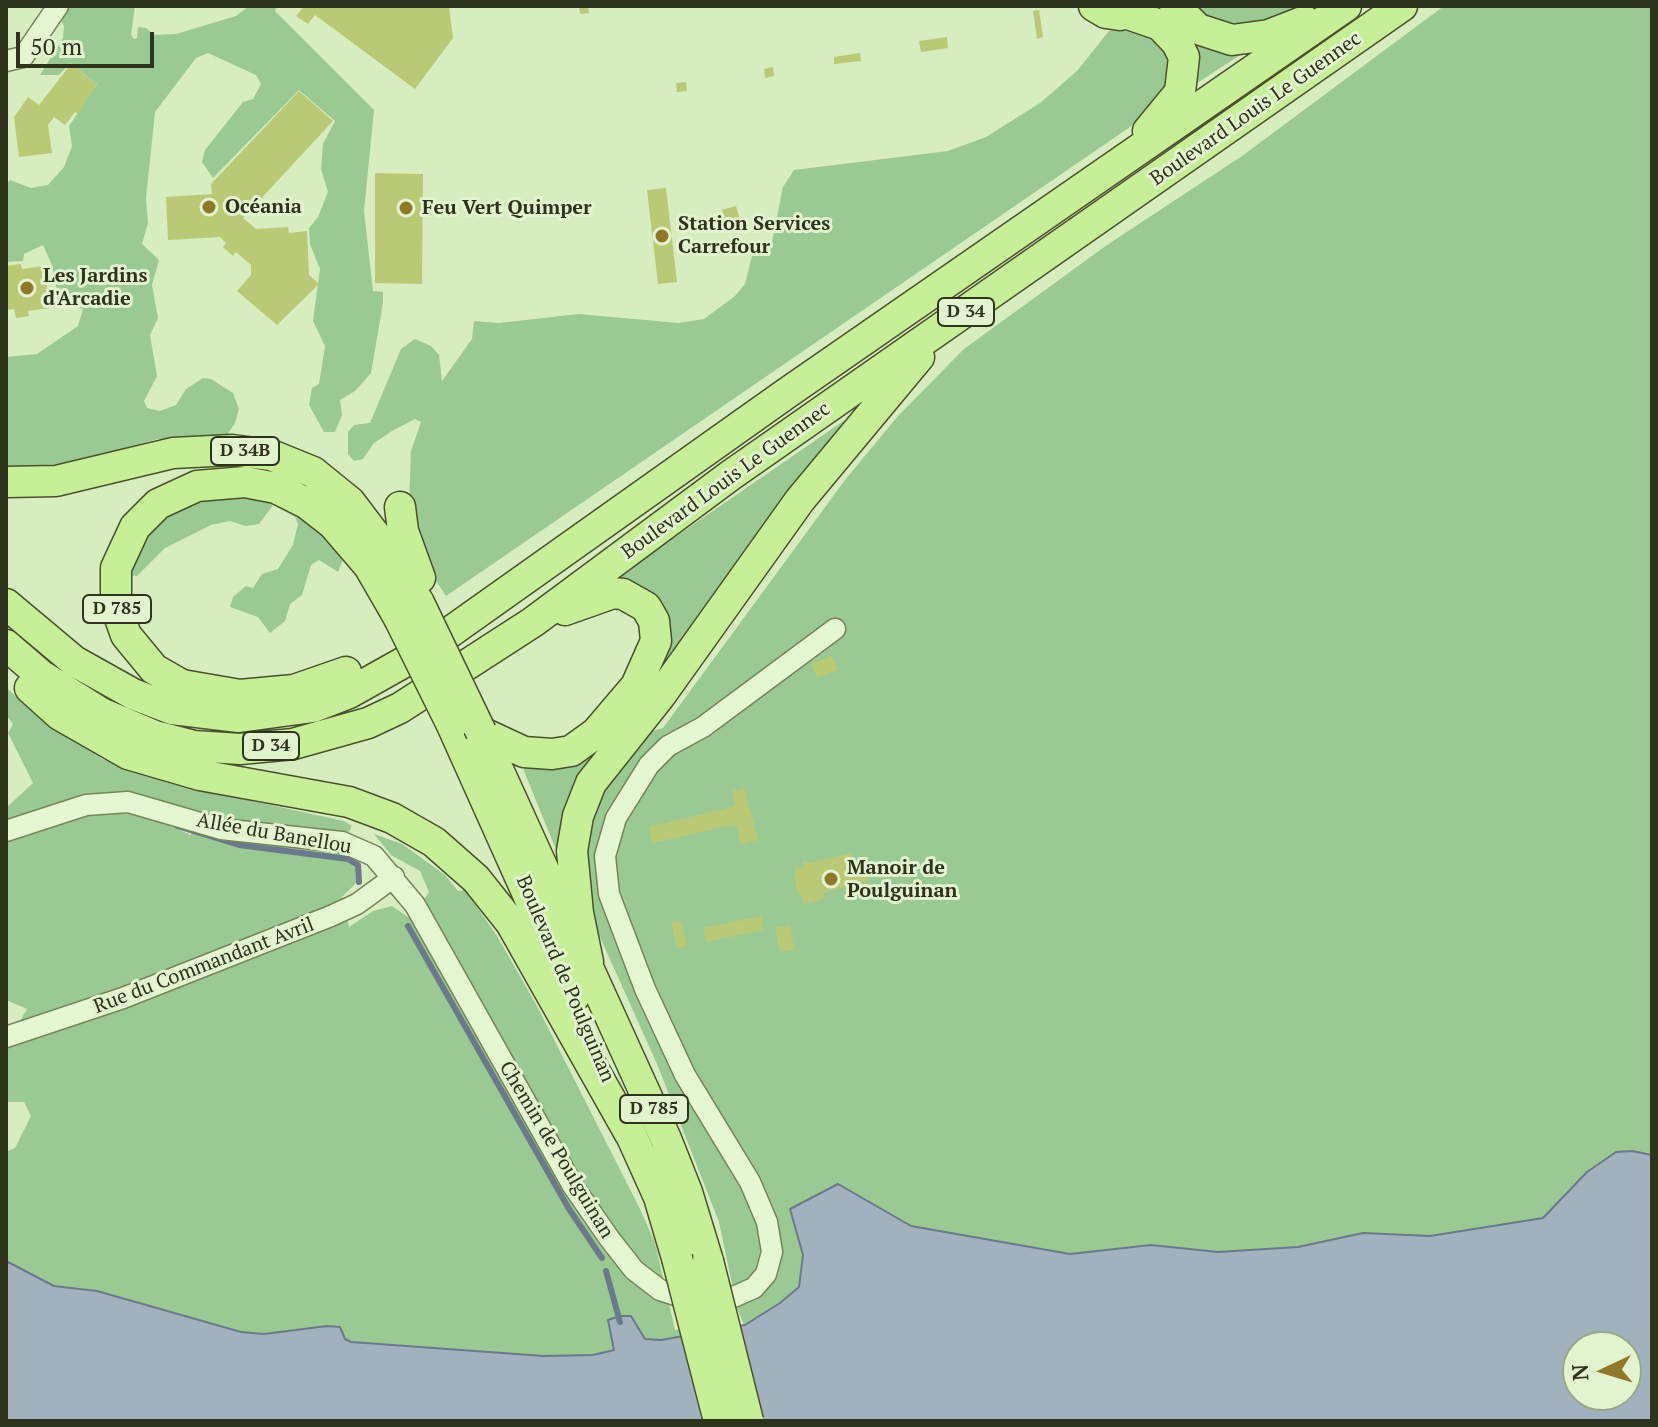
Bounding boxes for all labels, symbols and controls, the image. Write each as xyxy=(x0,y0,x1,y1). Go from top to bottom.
scale bar xyxy=(20,16,158,66)
street label: Boulevard Louis Le Guennec xyxy=(1146,27,1366,191)
text: 50 m xyxy=(30,30,82,62)
place label: Océania xyxy=(225,195,302,219)
place label: Feu Vert Quimper xyxy=(422,196,592,220)
marker: Océania xyxy=(200,198,218,216)
marker: Feu Vert Quimper xyxy=(397,199,415,217)
place label: Station Services Carrefour xyxy=(678,212,830,259)
marker: Station Services Carrefour xyxy=(653,227,671,245)
place label: Les Jardins d'Arcadie xyxy=(43,264,147,311)
marker: Les Jardins d'Arcadie xyxy=(18,279,36,297)
road number: D 34 xyxy=(938,298,994,326)
street label: Boulevard Louis Le Guennec xyxy=(617,397,835,565)
road number: D 34B xyxy=(211,437,279,465)
road number: D 785 xyxy=(83,595,151,623)
road number: D 34 xyxy=(243,732,299,760)
street label: Allée du Banellou xyxy=(195,809,353,859)
place label: Manoir de Poulguinan xyxy=(847,856,957,903)
marker: Manoir de Poulguinan xyxy=(822,870,840,888)
street label: Boulevard de Poulguinan xyxy=(511,872,619,1086)
street label: Rue du Commandant Avril xyxy=(90,913,318,1019)
street label: Chemin de Poulguinan xyxy=(494,1057,618,1243)
road number: D 785 xyxy=(620,1095,688,1123)
north arrow xyxy=(1562,1331,1642,1411)
text: N xyxy=(1565,1363,1595,1382)

